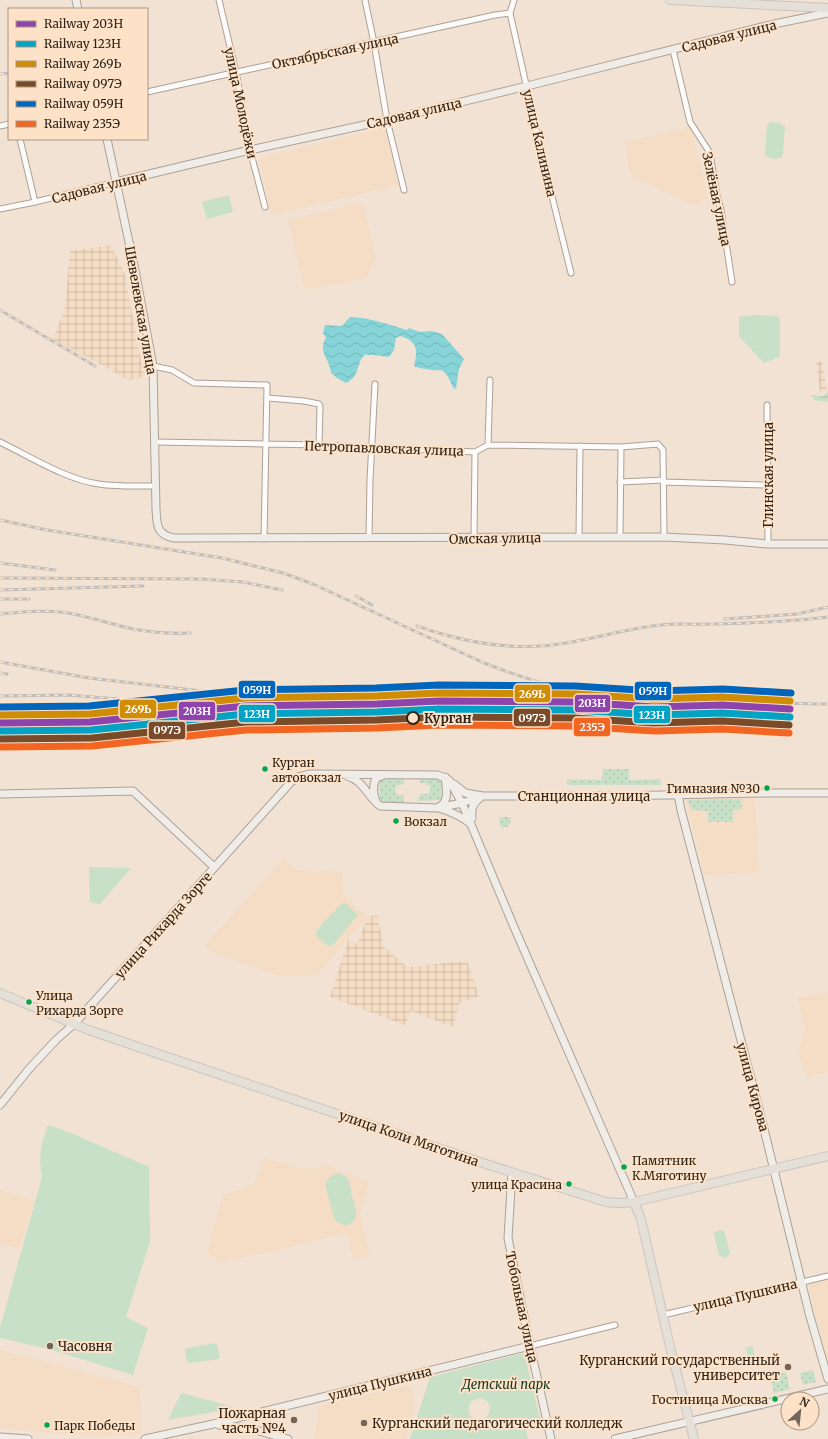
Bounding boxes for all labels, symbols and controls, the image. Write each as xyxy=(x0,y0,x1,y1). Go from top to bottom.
legend xyxy=(8,8,148,140)
text: Railway 203Н xyxy=(44,16,123,31)
street label: Садовая улица xyxy=(680,17,778,56)
street label: Октябрьская улица xyxy=(270,30,400,73)
text: Railway 123Н xyxy=(44,36,121,51)
street label: улица Молодёжи xyxy=(220,46,261,160)
text: Railway 269Ь xyxy=(44,56,122,71)
text: Railway 097Э xyxy=(44,76,122,91)
street label: улица Калинина xyxy=(519,88,560,199)
street label: Садовая улица xyxy=(365,94,463,133)
text: Railway 059Н xyxy=(44,96,124,111)
text: Railway 235Э xyxy=(44,116,120,131)
street label: Зелёная улица xyxy=(698,150,735,248)
street label: Садовая улица xyxy=(50,168,148,207)
street label: Шевелевская улица xyxy=(121,244,160,376)
street label: Глинская улица xyxy=(760,422,777,528)
street label: Петропавловская улица xyxy=(304,437,464,460)
street label: Омская улица xyxy=(449,529,541,548)
line badge: 059Н xyxy=(238,680,276,699)
line badge: 059Н xyxy=(634,681,672,701)
text: 059Н xyxy=(243,683,271,697)
line badge: 269Ь xyxy=(514,684,551,703)
text: 059Н xyxy=(639,684,667,698)
text: 269Ь xyxy=(519,687,546,701)
line badge: 203Н xyxy=(574,694,611,713)
text: 203Н xyxy=(578,696,606,710)
line badge: 269Ь xyxy=(119,699,157,719)
line badge: 203Н xyxy=(178,701,216,721)
text: 269Ь xyxy=(125,702,152,716)
text: 203Н xyxy=(183,704,211,718)
line badge: 123Н xyxy=(238,704,276,723)
line badge: 123Н xyxy=(633,705,671,724)
text: 123Н xyxy=(244,707,270,721)
line badge: 097Э xyxy=(513,708,551,727)
text: 123Н xyxy=(639,708,665,722)
place label: Курган xyxy=(424,710,472,727)
marker: Курган xyxy=(406,711,420,725)
text: 097Э xyxy=(518,711,547,725)
line badge: 235Э xyxy=(573,717,611,737)
text: 235Э xyxy=(579,720,605,734)
line badge: 097Э xyxy=(148,721,186,740)
text: 097Э xyxy=(153,723,182,737)
place label: Курган автовокзал xyxy=(272,755,341,785)
marker: Курган автовокзал xyxy=(260,764,270,774)
place label: Гимназия №30 xyxy=(667,781,760,796)
marker: Гимназия №30 xyxy=(762,783,772,793)
street label: Станционная улица xyxy=(518,788,650,805)
place label: Вокзал xyxy=(404,814,447,829)
marker: Вокзал xyxy=(391,816,401,826)
street label: улица Рихарда Зорге xyxy=(111,868,216,982)
place label: Улица Рихарда Зорге xyxy=(35,988,123,1018)
marker: Улица Рихарда Зорге xyxy=(24,997,34,1007)
street label: улица Кирова xyxy=(732,1041,773,1134)
street label: улица Коли Мяготина xyxy=(337,1107,481,1170)
place label: Памятник К.Мяготину xyxy=(632,1153,706,1183)
marker: Памятник К.Мяготину xyxy=(619,1162,629,1172)
place label: улица Красина xyxy=(471,1177,563,1192)
marker: улица Красина xyxy=(564,1179,574,1189)
street label: Тобольная улица xyxy=(501,1250,542,1364)
street label: улица Пушкина xyxy=(692,1275,799,1316)
place label: Часовня xyxy=(58,1338,113,1355)
marker: Часовня xyxy=(45,1341,55,1351)
place label: Курганский государственный университет xyxy=(579,1352,780,1384)
street label: улица Пушкина xyxy=(327,1362,434,1405)
marker: Курганский государственный университет xyxy=(783,1362,793,1372)
park label: Детский парк xyxy=(461,1376,551,1393)
north arrow xyxy=(780,1391,820,1431)
place label: Гостиница Москва xyxy=(652,1392,769,1407)
marker: Гостиница Москва xyxy=(770,1394,780,1404)
text: N xyxy=(797,1394,812,1410)
place label: Пожарная часть №4 xyxy=(218,1405,286,1437)
marker: Пожарная часть №4 xyxy=(289,1415,299,1425)
place label: Курганский педагогический колледж xyxy=(372,1415,623,1432)
place label: Парк Победы xyxy=(54,1418,135,1433)
marker: Курганский педагогический колледж xyxy=(359,1418,369,1428)
marker: Парк Победы xyxy=(42,1420,52,1430)

